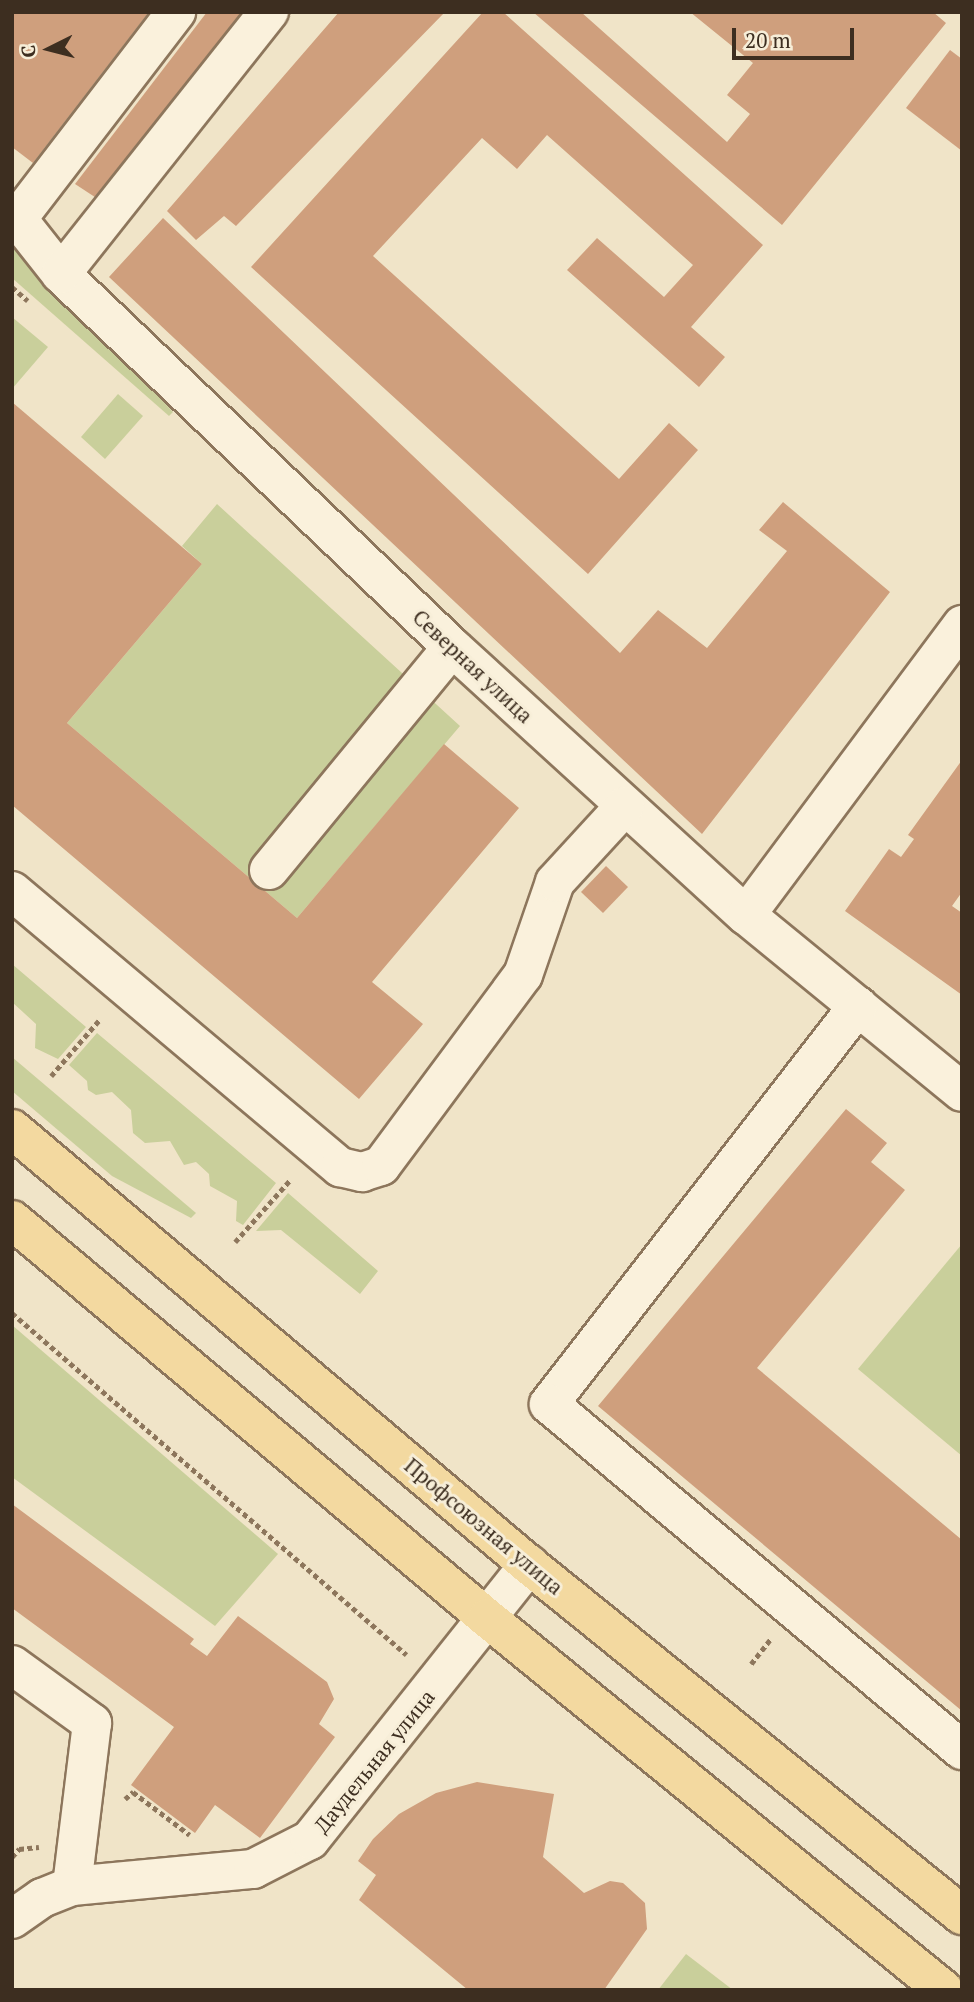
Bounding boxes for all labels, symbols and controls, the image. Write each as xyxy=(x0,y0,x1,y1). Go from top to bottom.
north arrow xyxy=(14,14,84,84)
scale bar xyxy=(736,14,858,58)
text: 20 m xyxy=(745,26,791,54)
text: С xyxy=(15,44,41,59)
street label: Северная улица xyxy=(408,604,538,728)
street label: Профсоюзная улица xyxy=(400,1452,568,1600)
street label: Даудельная улица xyxy=(309,1684,439,1838)

